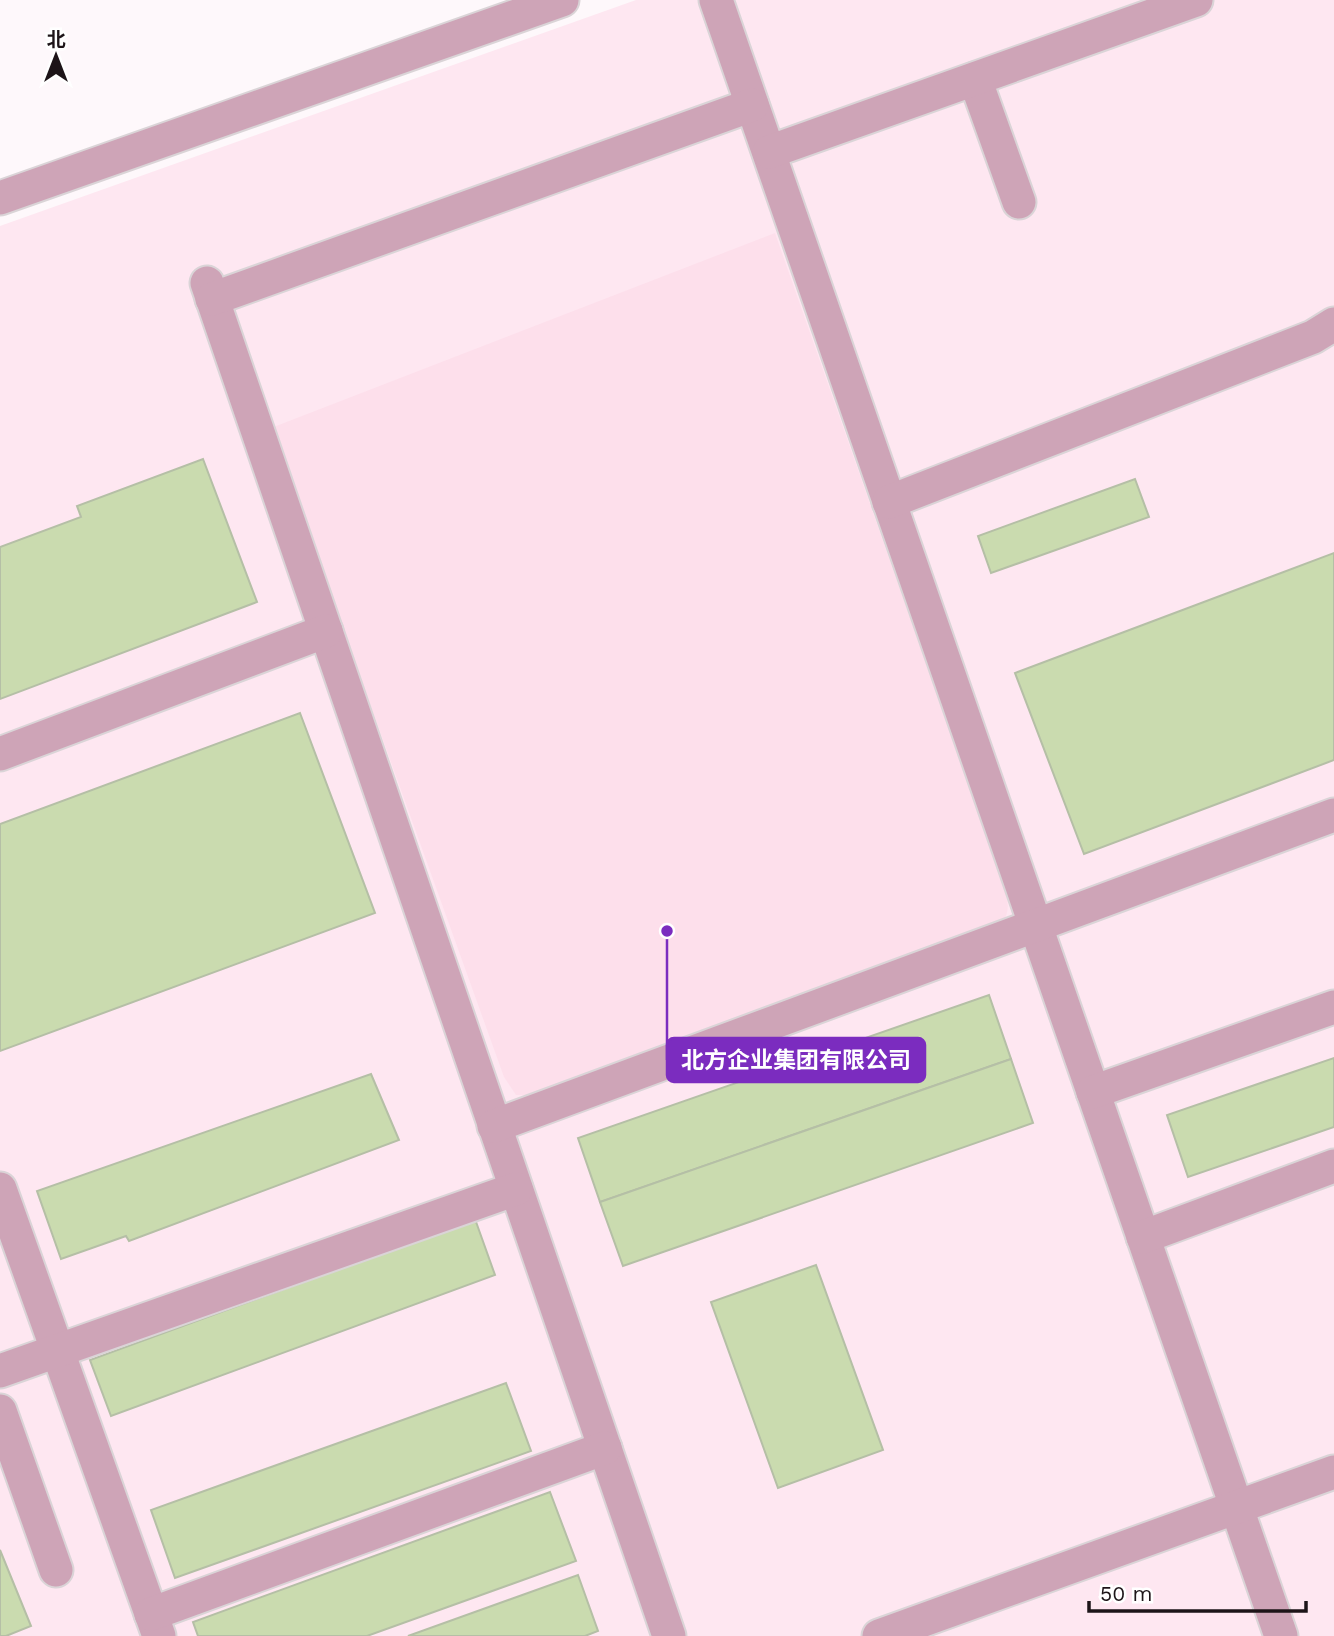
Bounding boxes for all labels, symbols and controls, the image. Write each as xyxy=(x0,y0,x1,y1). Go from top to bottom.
north arrow xyxy=(21,21,91,91)
text: 北 xyxy=(46,28,66,51)
callout: 北方企业集团有限公司 xyxy=(667,1038,925,1082)
text: 北方企业集团有限公司 xyxy=(681,1047,911,1074)
scale bar xyxy=(1089,1570,1306,1614)
text: 50 m xyxy=(1100,1581,1152,1606)

